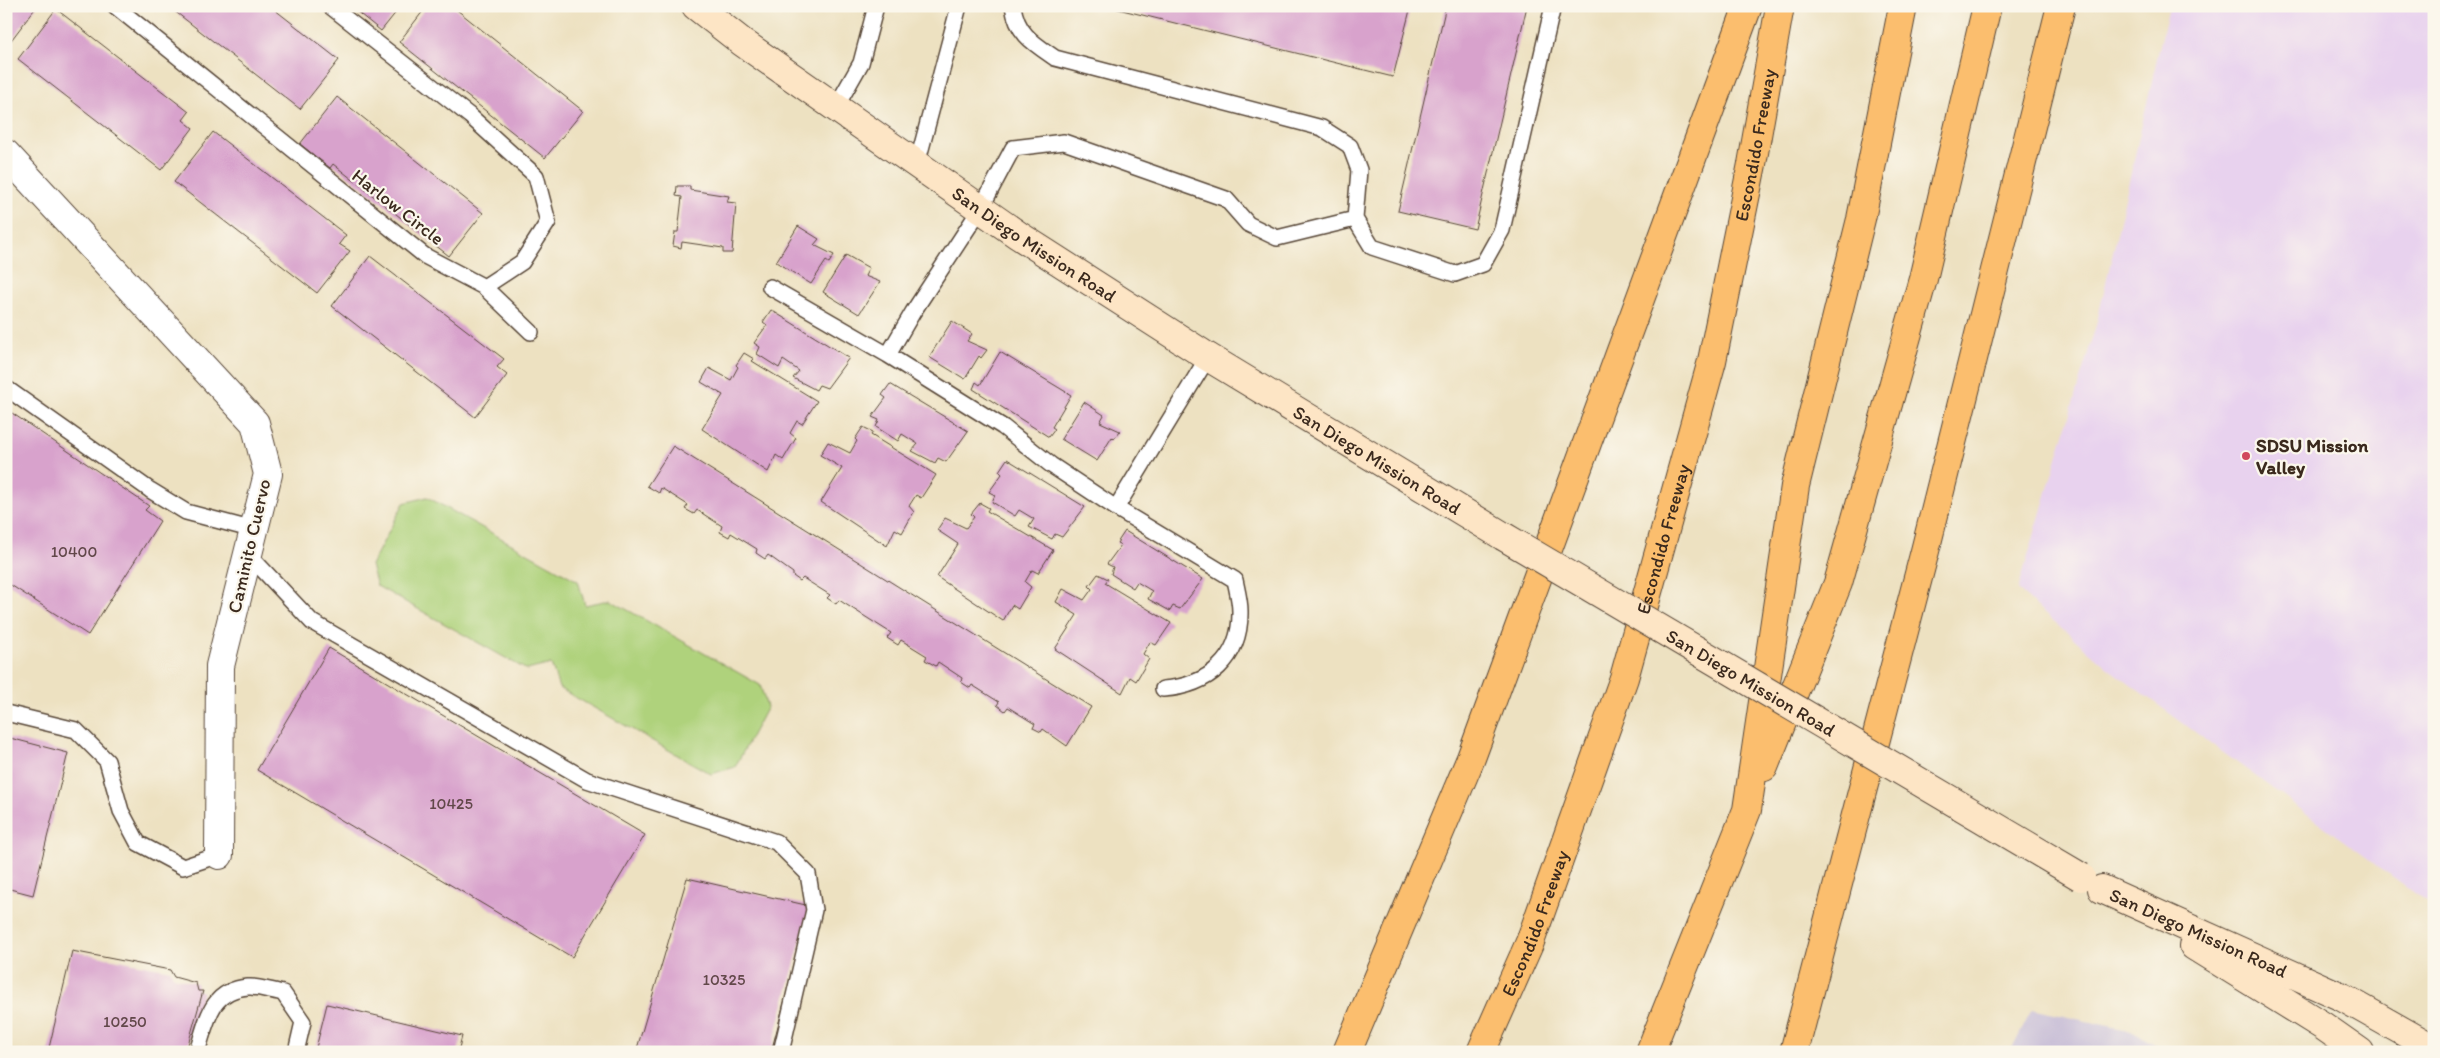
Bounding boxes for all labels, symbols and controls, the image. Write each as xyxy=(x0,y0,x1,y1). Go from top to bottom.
street label: Escondido Freeway xyxy=(1729,67,1780,223)
street label: Harlow Circle xyxy=(347,164,449,250)
street label: San Diego Mission Road xyxy=(948,181,1122,307)
street label: San Diego Mission Road xyxy=(1289,400,1466,520)
place label: SDSU Mission Valley xyxy=(2256,434,2368,479)
marker: SDSU Mission Valley xyxy=(2240,450,2252,462)
street label: Escondido Freeway xyxy=(1631,461,1694,617)
street label: Caminito Cuervo xyxy=(222,477,276,615)
house number: 10400 xyxy=(51,542,97,561)
street label: San Diego Mission Road xyxy=(1662,624,1840,741)
house number: 10425 xyxy=(429,794,473,813)
street label: Escondido Freeway xyxy=(1496,847,1573,999)
street label: San Diego Mission Road xyxy=(2106,883,2292,983)
house number: 10325 xyxy=(703,970,745,989)
house number: 10250 xyxy=(103,1012,147,1031)

